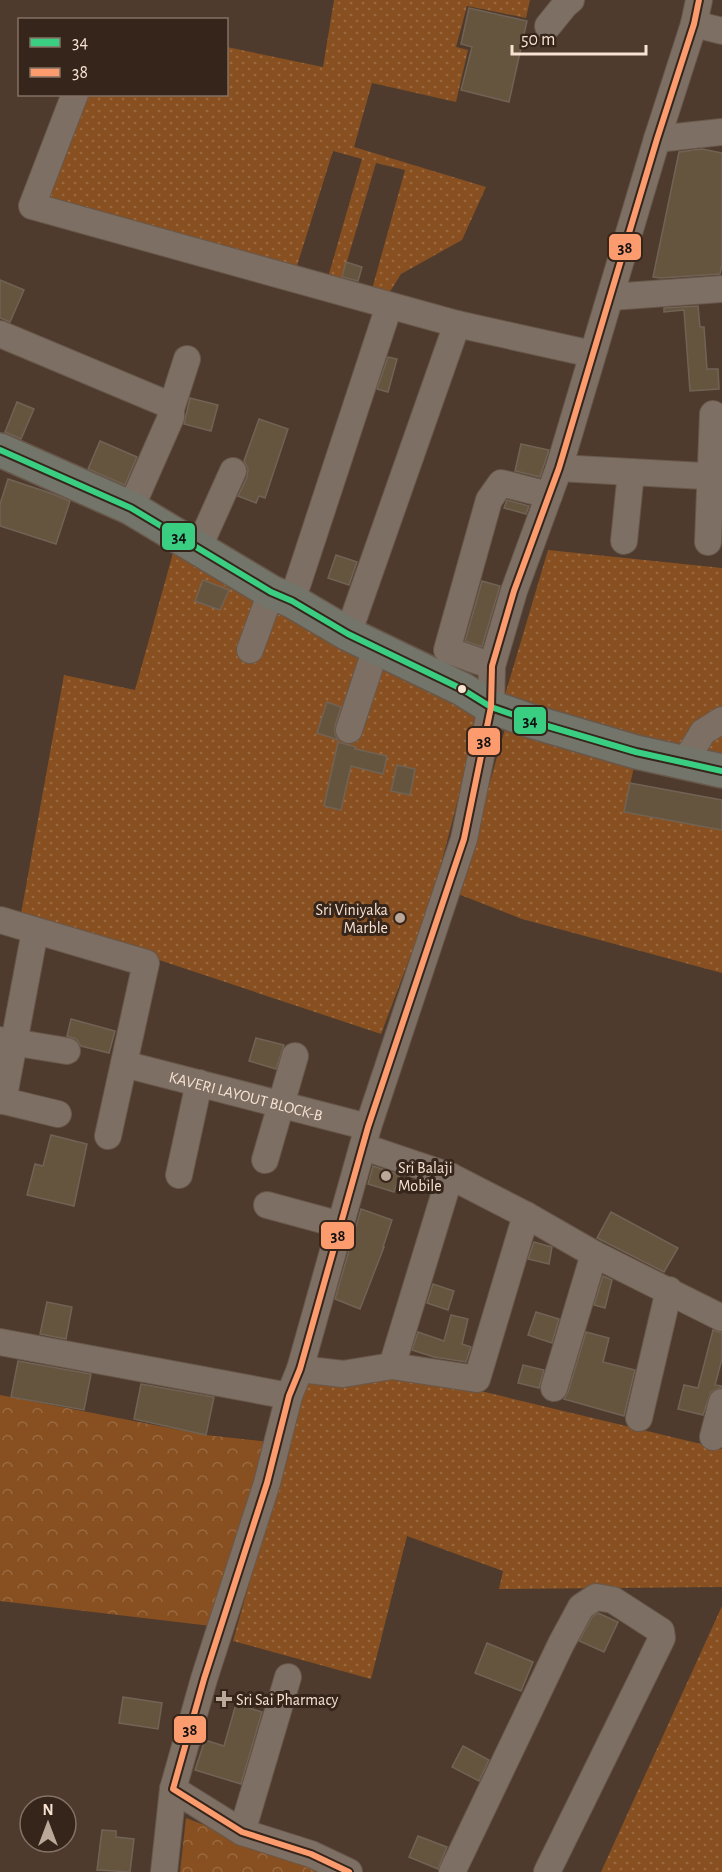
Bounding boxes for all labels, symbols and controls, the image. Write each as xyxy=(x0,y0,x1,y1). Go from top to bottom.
legend xyxy=(18,18,228,96)
scale bar xyxy=(512,18,646,56)
text: 50 m xyxy=(521,31,555,49)
text: 34 xyxy=(72,34,88,52)
text: 38 xyxy=(72,64,88,82)
line badge: 38 xyxy=(608,233,642,261)
text: 38 xyxy=(618,240,632,256)
line badge: 34 xyxy=(161,522,196,551)
text: 34 xyxy=(172,529,186,545)
unlabelled marker xyxy=(456,683,468,695)
line badge: 34 xyxy=(513,706,547,735)
text: 34 xyxy=(523,713,537,729)
line badge: 38 xyxy=(467,727,501,756)
text: 38 xyxy=(477,734,491,750)
place label: Sri Viniyaka Marble xyxy=(316,902,388,936)
marker: Sri Viniyaka Marble xyxy=(393,911,407,925)
street label: KAVERI LAYOUT BLOCK-B xyxy=(167,1069,324,1124)
place label: Sri Balaji Mobile xyxy=(398,1160,453,1194)
marker: Sri Balaji Mobile xyxy=(379,1169,393,1183)
line badge: 38 xyxy=(320,1221,355,1250)
text: 38 xyxy=(331,1228,345,1244)
marker: Sri Sai Pharmacy xyxy=(217,1692,231,1706)
place label: Sri Sai Pharmacy xyxy=(236,1692,339,1709)
line badge: 38 xyxy=(173,1715,207,1744)
text: 38 xyxy=(183,1722,197,1738)
north arrow xyxy=(18,1794,78,1854)
text: N xyxy=(42,1802,54,1818)

